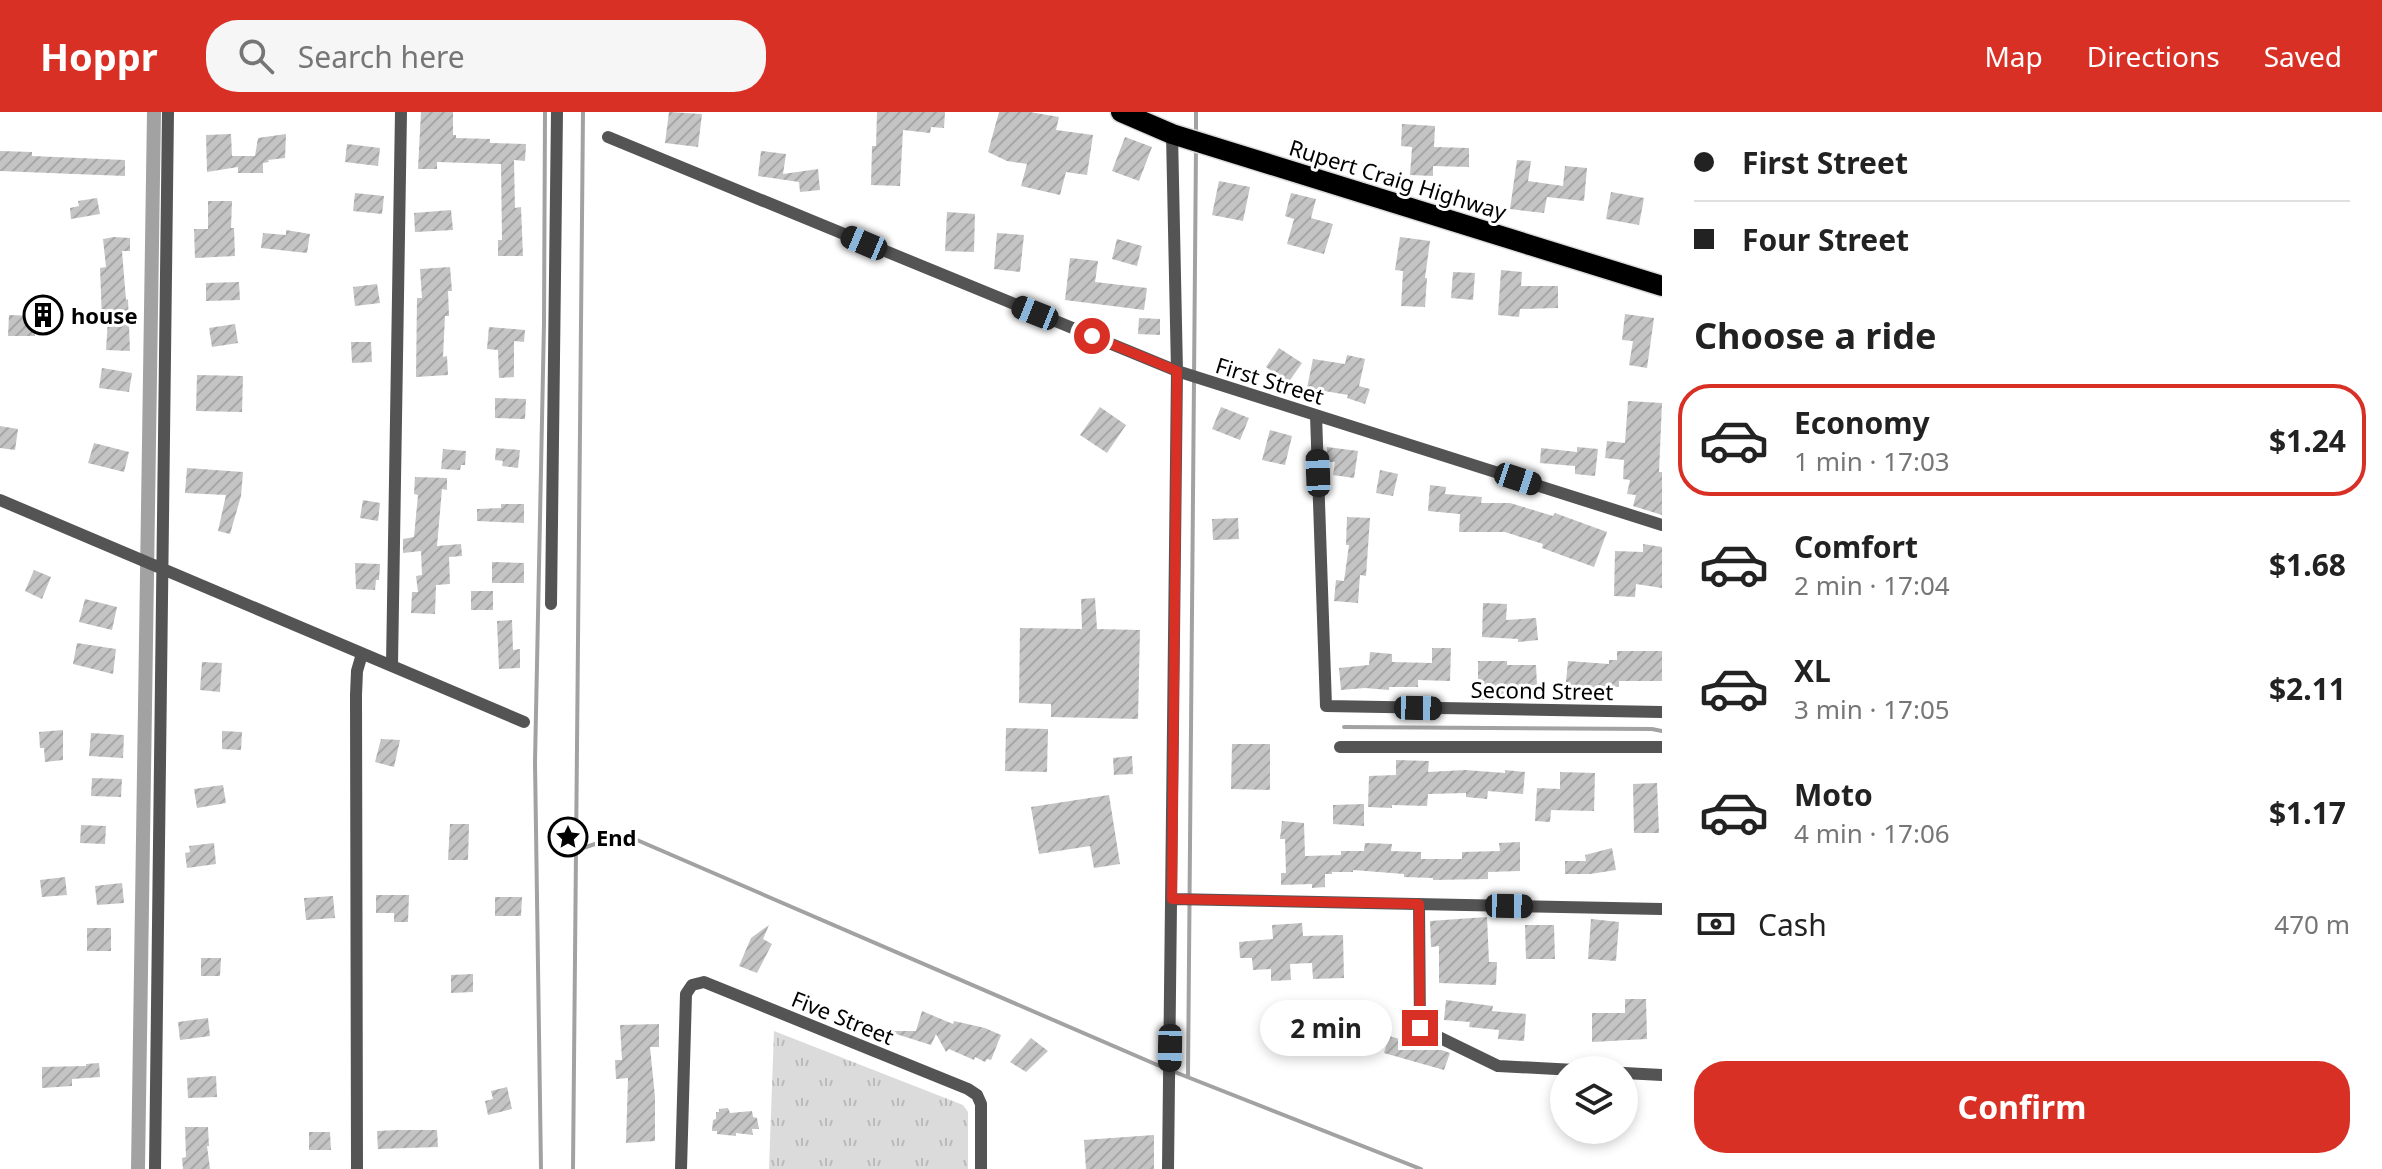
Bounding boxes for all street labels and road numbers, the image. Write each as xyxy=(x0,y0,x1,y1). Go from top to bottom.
street label: Rupert Craig Highway xyxy=(1286,132,1511,227)
street label: First Street xyxy=(1212,349,1328,411)
street label: Second Street xyxy=(1470,674,1614,706)
street label: Five Street xyxy=(787,983,899,1051)

